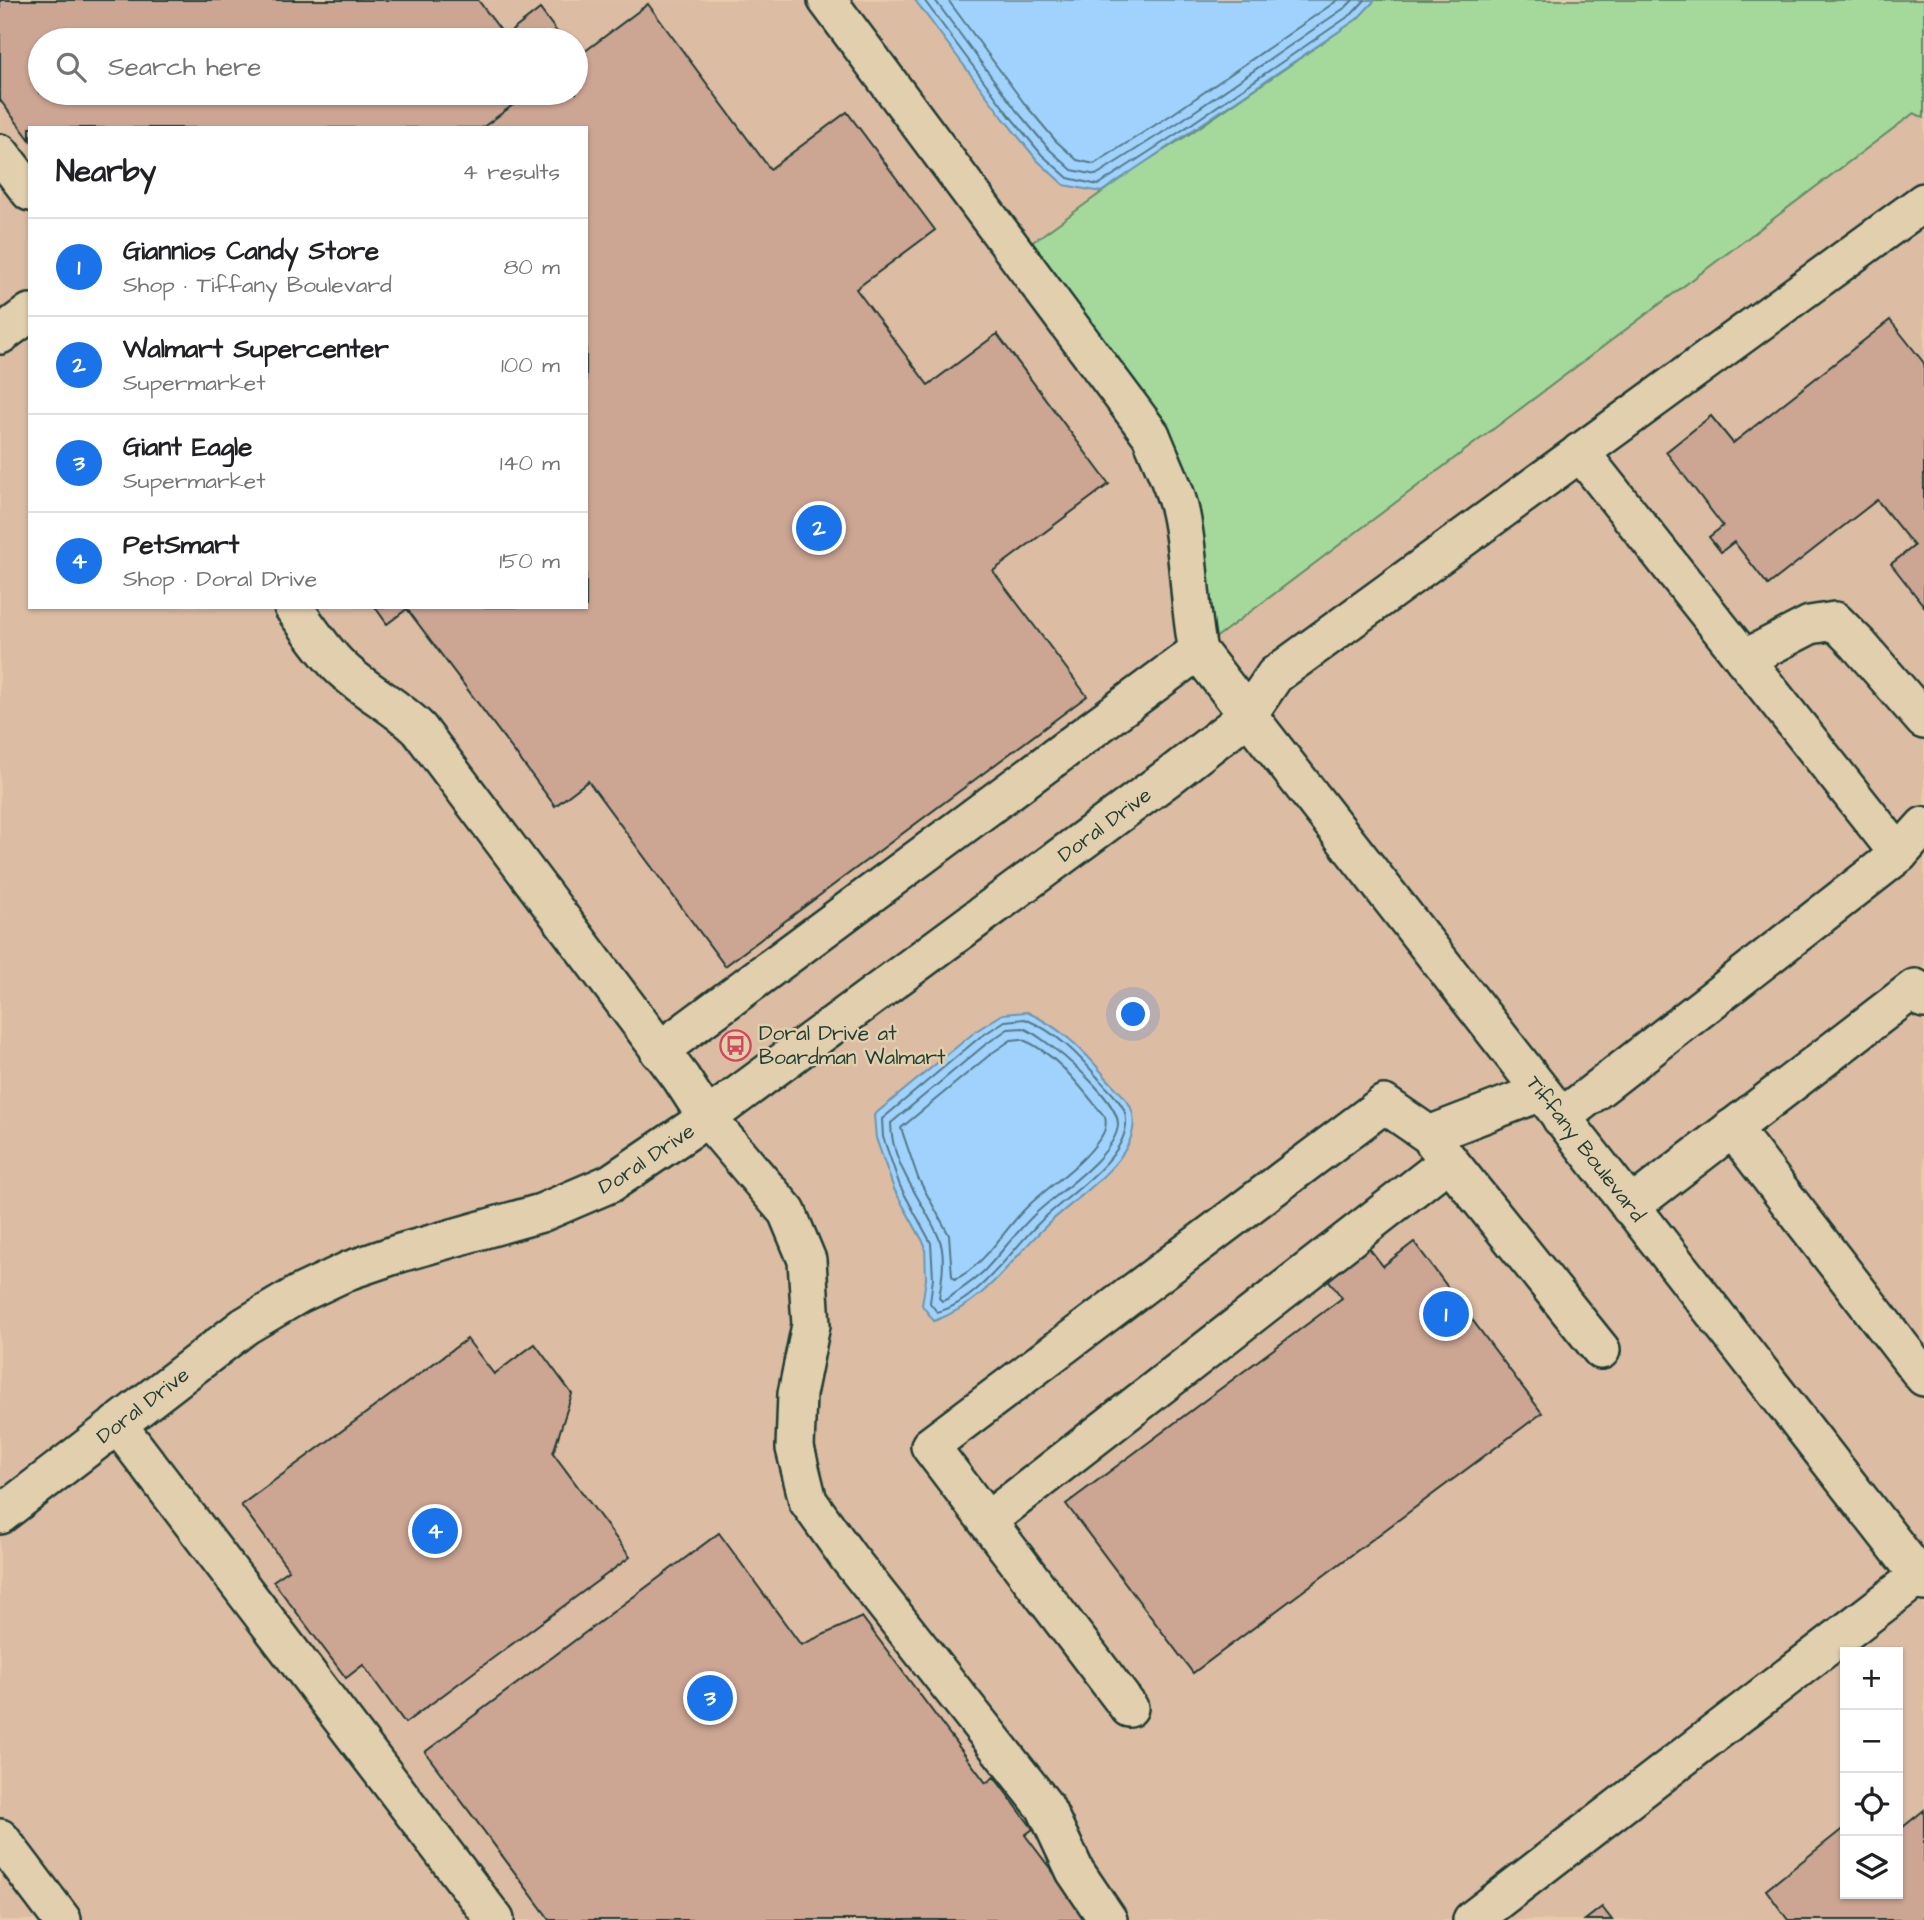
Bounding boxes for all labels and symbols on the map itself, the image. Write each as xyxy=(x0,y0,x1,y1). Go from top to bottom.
pin: 2 xyxy=(796,502,842,554)
street label: Doral Drive xyxy=(1051,780,1157,869)
your location xyxy=(1116,997,1150,1031)
place label: Doral Drive at Boardman Walmart xyxy=(759,1019,946,1072)
bus stop icon: Doral Drive at Boardman Walmart xyxy=(719,1028,753,1062)
street label: Tiffany Boulevard xyxy=(1520,1069,1652,1228)
street label: Doral Drive xyxy=(594,1116,700,1201)
pin: 1 xyxy=(1423,1288,1469,1340)
street label: Doral Drive xyxy=(90,1360,195,1450)
pin: 4 xyxy=(412,1505,458,1557)
pin: 3 xyxy=(687,1672,733,1724)

